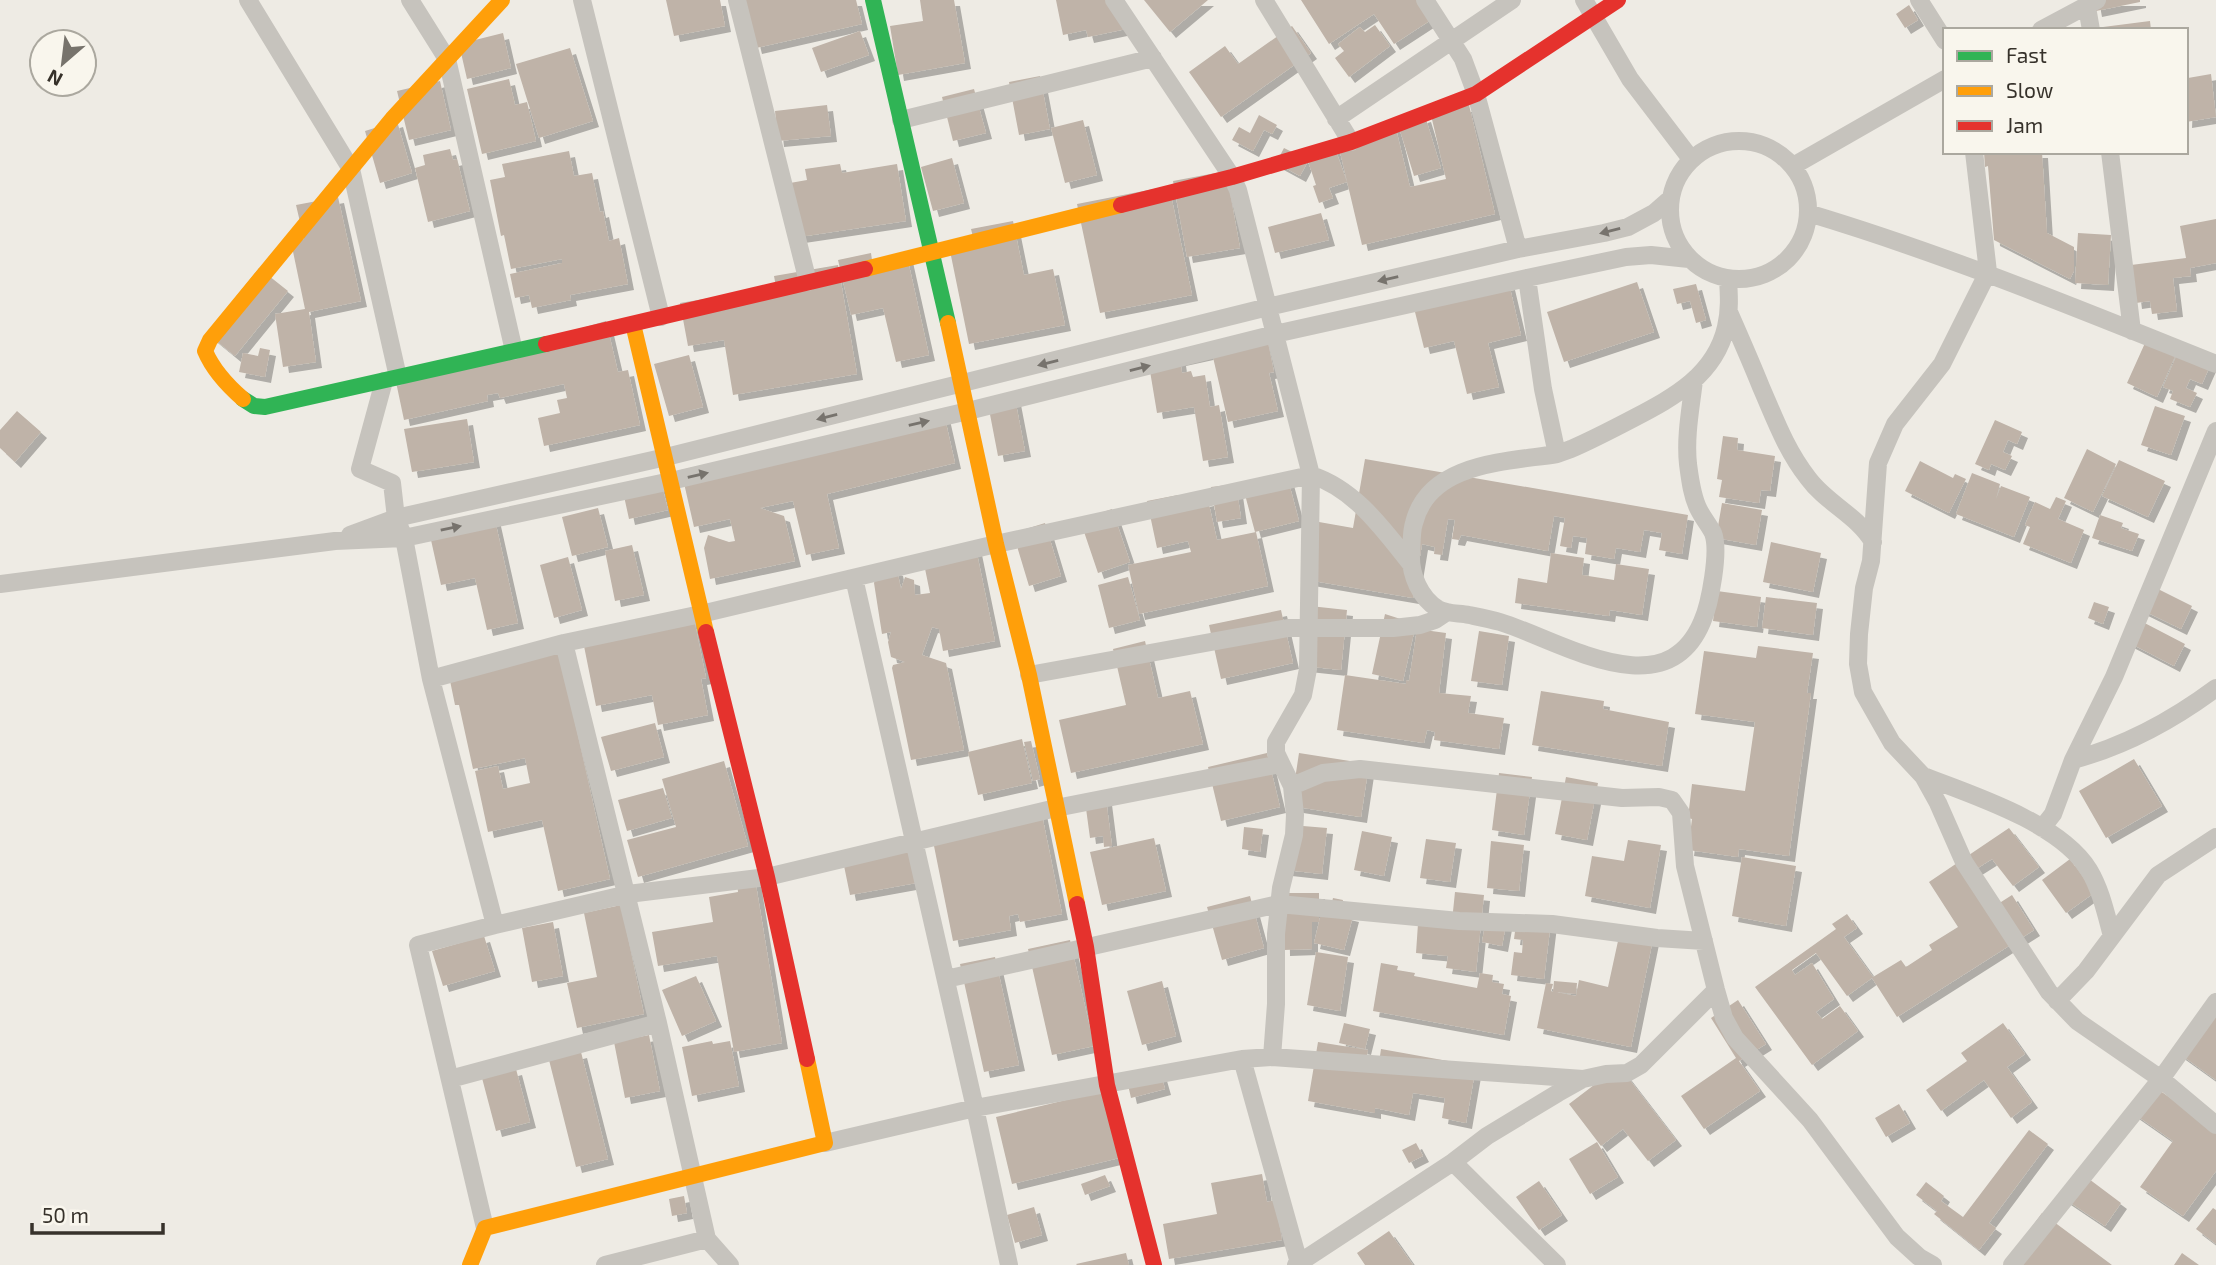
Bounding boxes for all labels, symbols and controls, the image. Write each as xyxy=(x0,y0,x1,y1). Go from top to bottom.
north arrow xyxy=(28,28,98,98)
legend xyxy=(1943,28,2188,154)
text: Fast xyxy=(2006,42,2047,67)
text: N xyxy=(43,65,66,92)
text: Slow xyxy=(2006,77,2053,102)
text: Jam xyxy=(2006,112,2043,137)
one-way arrow xyxy=(1599,226,1621,237)
one-way arrow xyxy=(1377,274,1399,285)
one-way arrow xyxy=(1037,358,1059,369)
one-way arrow xyxy=(1129,362,1151,373)
one-way arrow xyxy=(816,412,838,423)
one-way arrow xyxy=(908,417,930,428)
one-way arrow xyxy=(687,469,709,480)
one-way arrow xyxy=(440,522,462,533)
scale bar xyxy=(32,1192,163,1236)
text: 50 m xyxy=(42,1202,89,1227)

